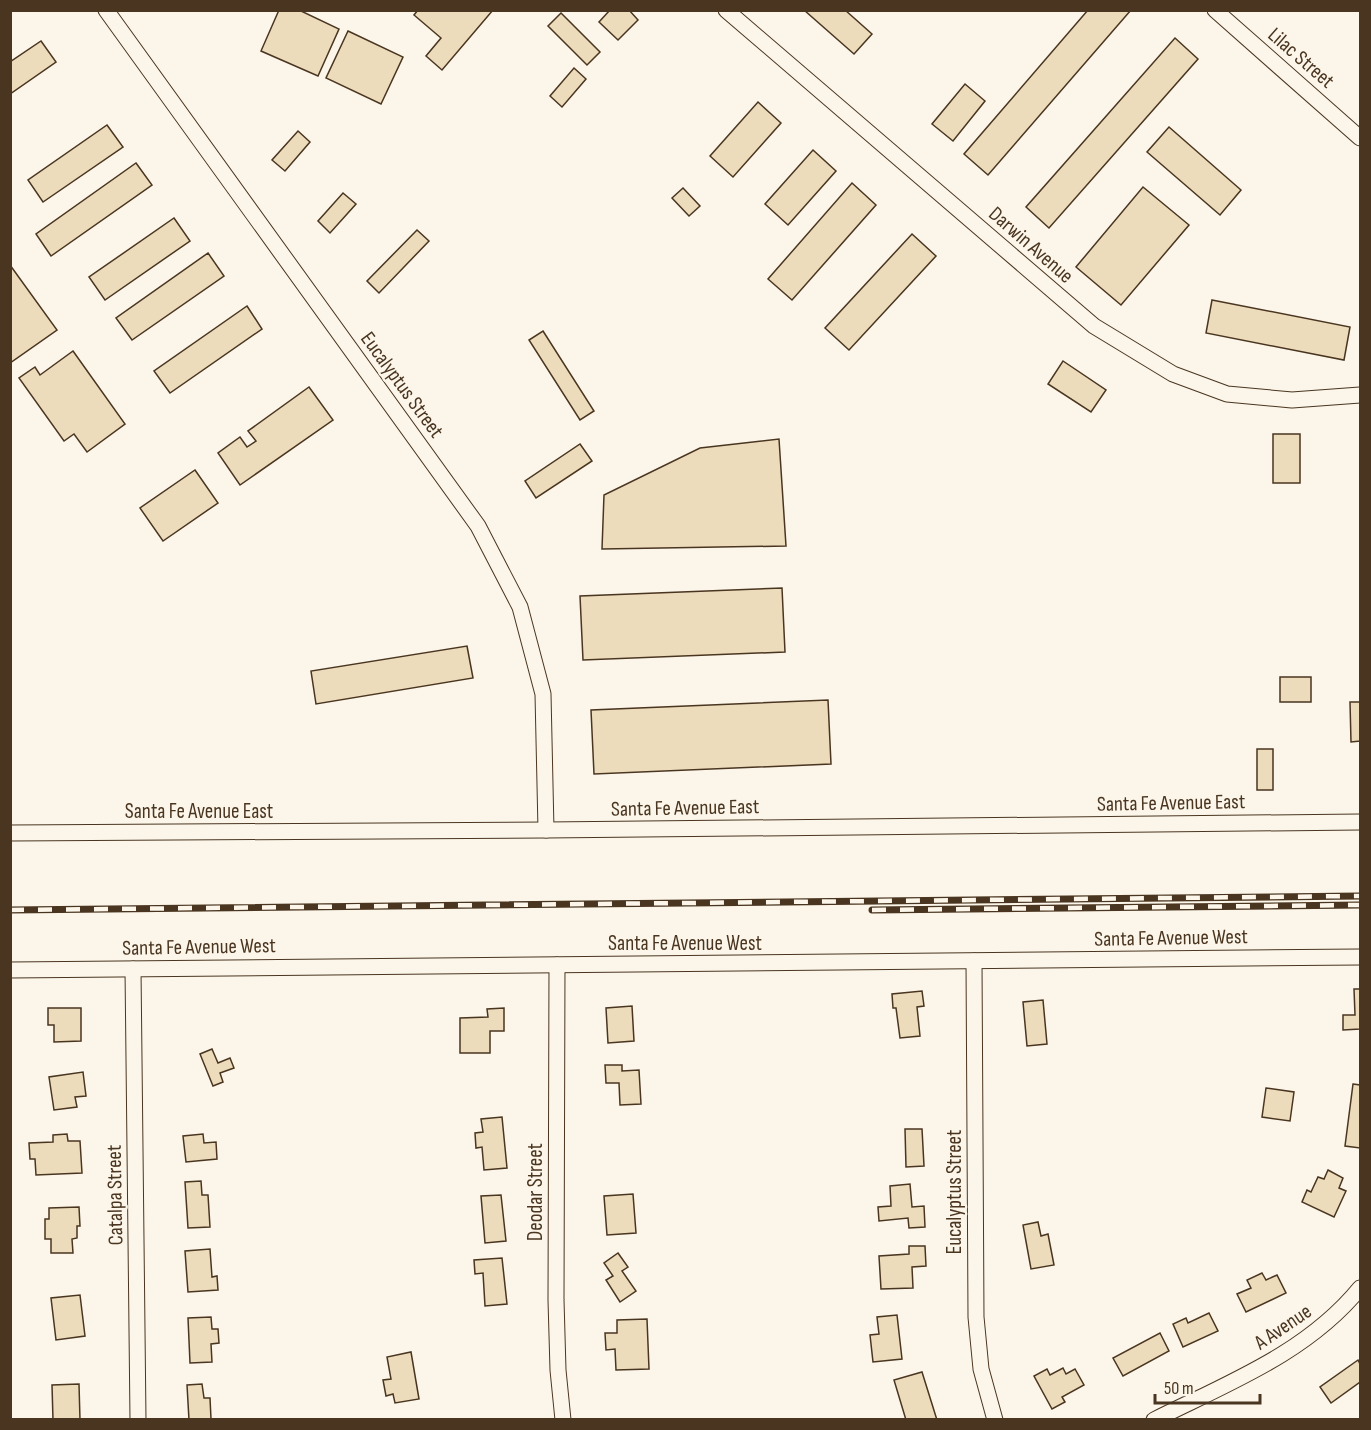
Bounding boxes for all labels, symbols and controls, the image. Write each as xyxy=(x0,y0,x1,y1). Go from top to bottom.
street label: Lilac Street xyxy=(1263,22,1339,94)
street label: Darwin Avenue xyxy=(984,201,1078,289)
street label: Eucalyptus Street xyxy=(355,327,449,443)
street label: Santa Fe Avenue East xyxy=(1097,789,1245,817)
street label: Santa Fe Avenue East xyxy=(611,794,759,822)
street label: Santa Fe Avenue East xyxy=(125,799,273,824)
street label: Santa Fe Avenue West xyxy=(1094,924,1248,952)
street label: Santa Fe Avenue West xyxy=(608,931,762,956)
street label: Santa Fe Avenue West xyxy=(122,933,276,961)
street label: Eucalyptus Street xyxy=(942,1130,967,1254)
street label: Deodar Street xyxy=(523,1143,548,1241)
street label: Catalpa Street xyxy=(102,1144,128,1246)
street label: A Avenue xyxy=(1249,1299,1316,1356)
scale bar xyxy=(1155,1367,1260,1405)
text: 50 m xyxy=(1164,1378,1194,1399)

